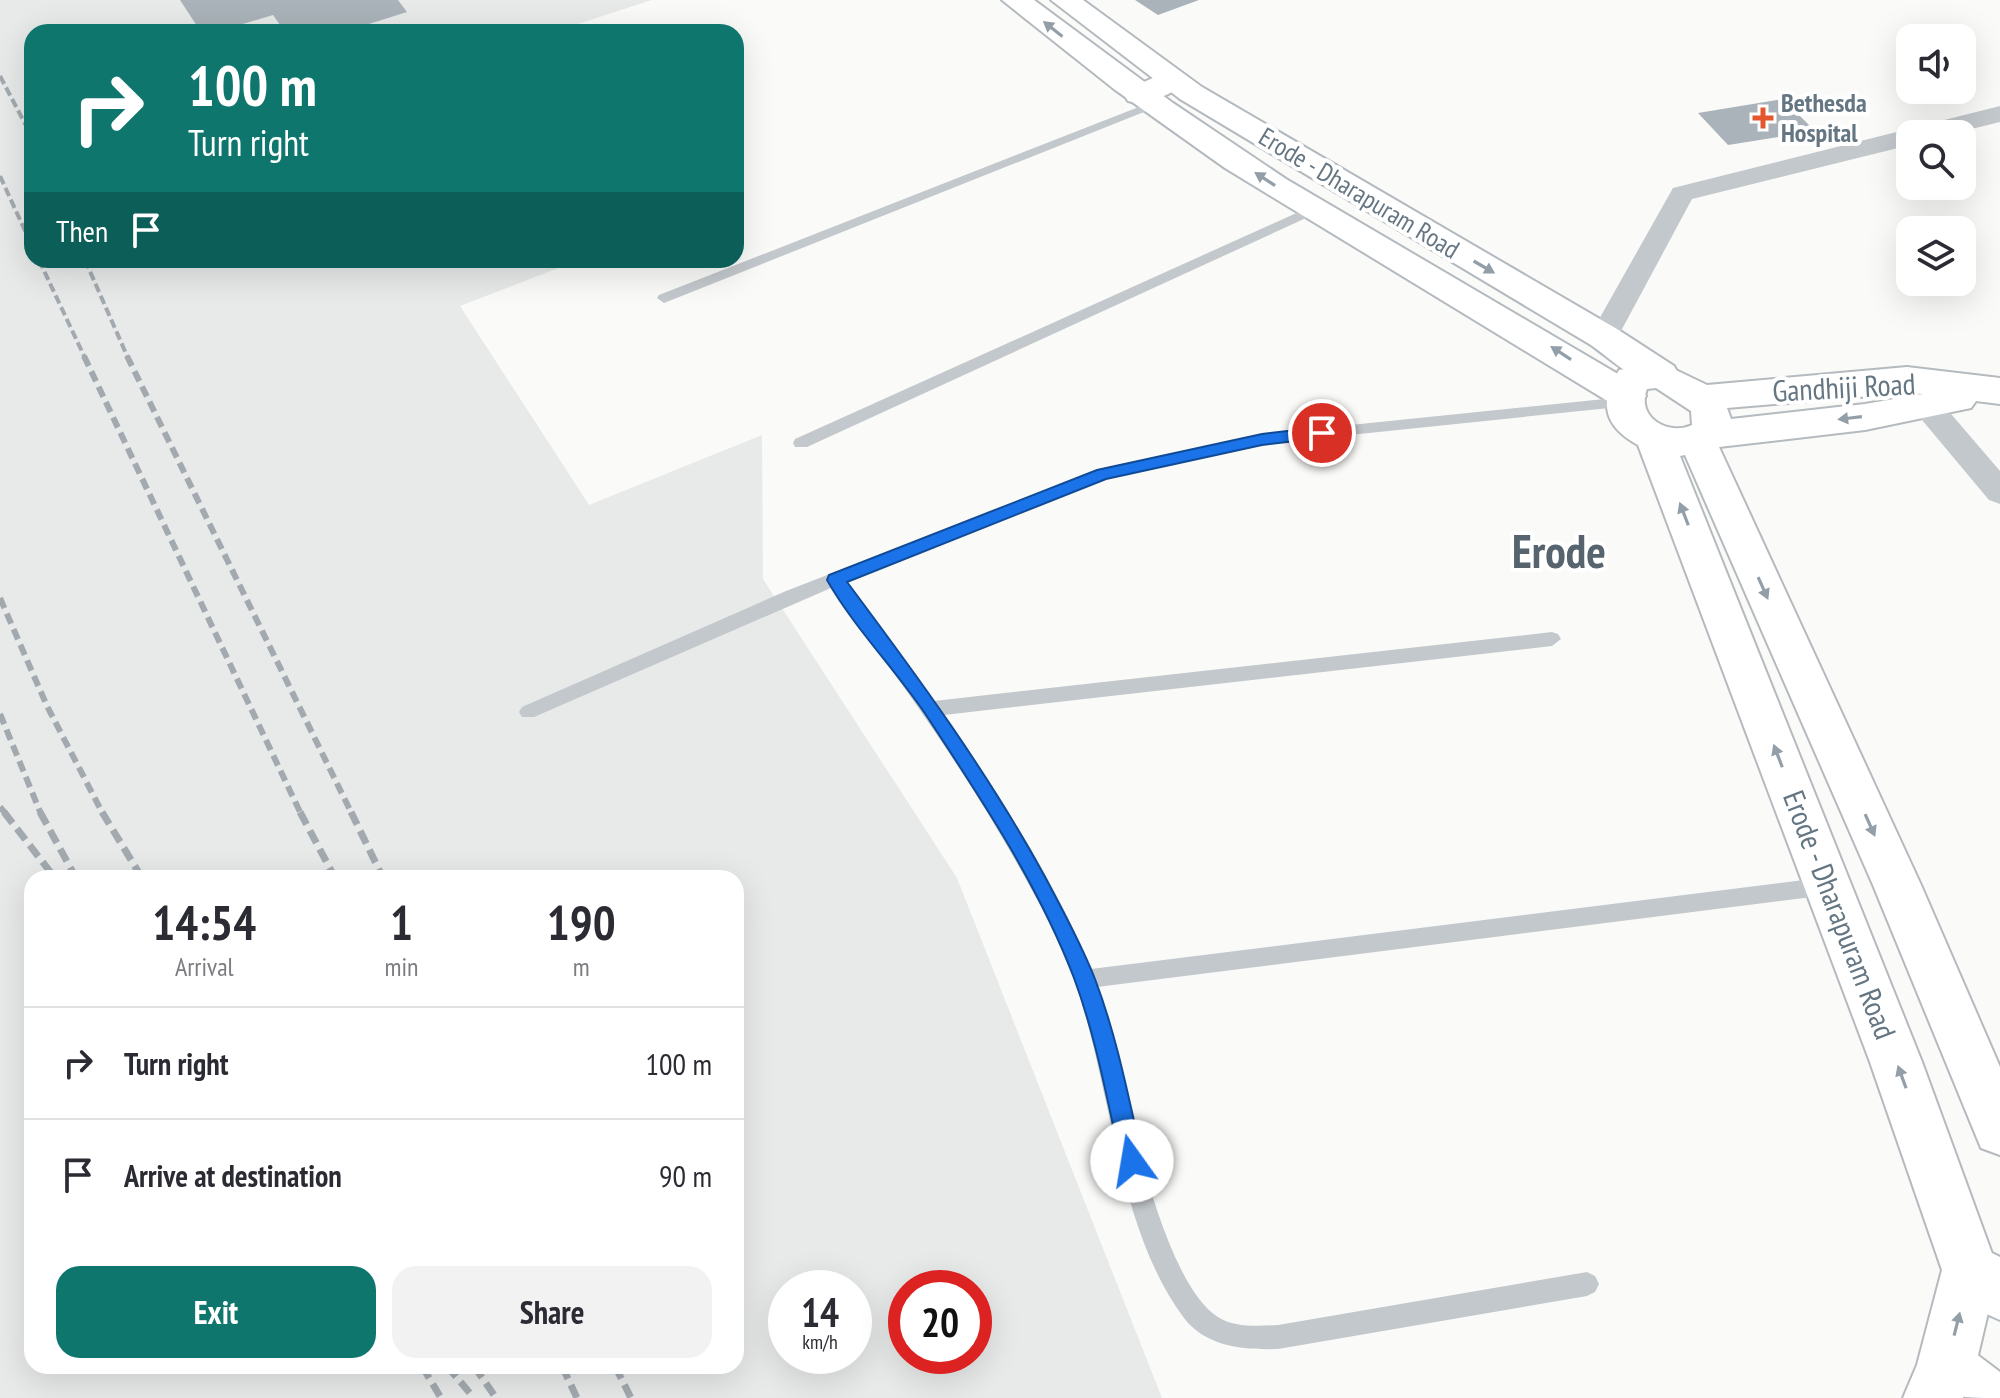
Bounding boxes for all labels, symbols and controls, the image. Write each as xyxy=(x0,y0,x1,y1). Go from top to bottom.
one-way arrow xyxy=(1043,21,1063,37)
map controls xyxy=(1896,24,1976,296)
button: sound xyxy=(1896,24,1976,104)
text: 100 m xyxy=(188,49,317,121)
icon: right xyxy=(56,56,160,160)
place label: Bethesda Hospital xyxy=(1781,86,1867,149)
marker: Bethesda Hospital xyxy=(1752,107,1774,129)
text: Turn right xyxy=(188,119,309,166)
street label: Erode - Dharapuram Road xyxy=(1253,120,1465,265)
button: search xyxy=(1896,120,1976,200)
one-way arrow xyxy=(1254,172,1276,186)
icon: arrive xyxy=(124,208,168,252)
text: Then xyxy=(56,211,108,250)
button: layers xyxy=(1896,216,1976,296)
one-way arrow xyxy=(1473,260,1495,274)
one-way arrow xyxy=(1551,346,1572,361)
street label: Gandhiji Road xyxy=(1771,363,1916,410)
pin xyxy=(1288,399,1356,467)
icon: arrive xyxy=(1300,411,1344,455)
one-way arrow xyxy=(1838,412,1863,425)
one-way arrow xyxy=(1677,502,1690,526)
district label: Erode xyxy=(1512,521,1606,581)
one-way arrow xyxy=(1756,576,1770,600)
one-way arrow xyxy=(1771,744,1784,768)
street label: Erode - Dharapuram Road xyxy=(1775,785,1906,1044)
one-way arrow xyxy=(1863,813,1877,837)
text: 14:54 xyxy=(152,891,256,953)
text: 1 xyxy=(390,891,413,953)
text: 190 xyxy=(547,891,616,953)
text: Arrival xyxy=(175,950,234,983)
text: min xyxy=(384,950,418,983)
text: m xyxy=(573,950,590,983)
icon: right xyxy=(56,1041,100,1085)
text: Turn right xyxy=(124,1044,228,1083)
text: 100 m xyxy=(646,1044,712,1083)
one-way arrow xyxy=(1895,1065,1908,1089)
position arrow xyxy=(1090,1119,1174,1203)
icon: arrive xyxy=(56,1153,100,1197)
text: Arrive at destination xyxy=(124,1156,342,1195)
text: 90 m xyxy=(659,1156,712,1195)
button: Exit xyxy=(56,1266,376,1358)
button: Share xyxy=(392,1266,712,1358)
speed limit sign: 20 xyxy=(888,1270,992,1374)
text: 14 xyxy=(801,1286,839,1338)
one-way arrow xyxy=(1951,1311,1963,1336)
text: km/h xyxy=(802,1329,838,1355)

